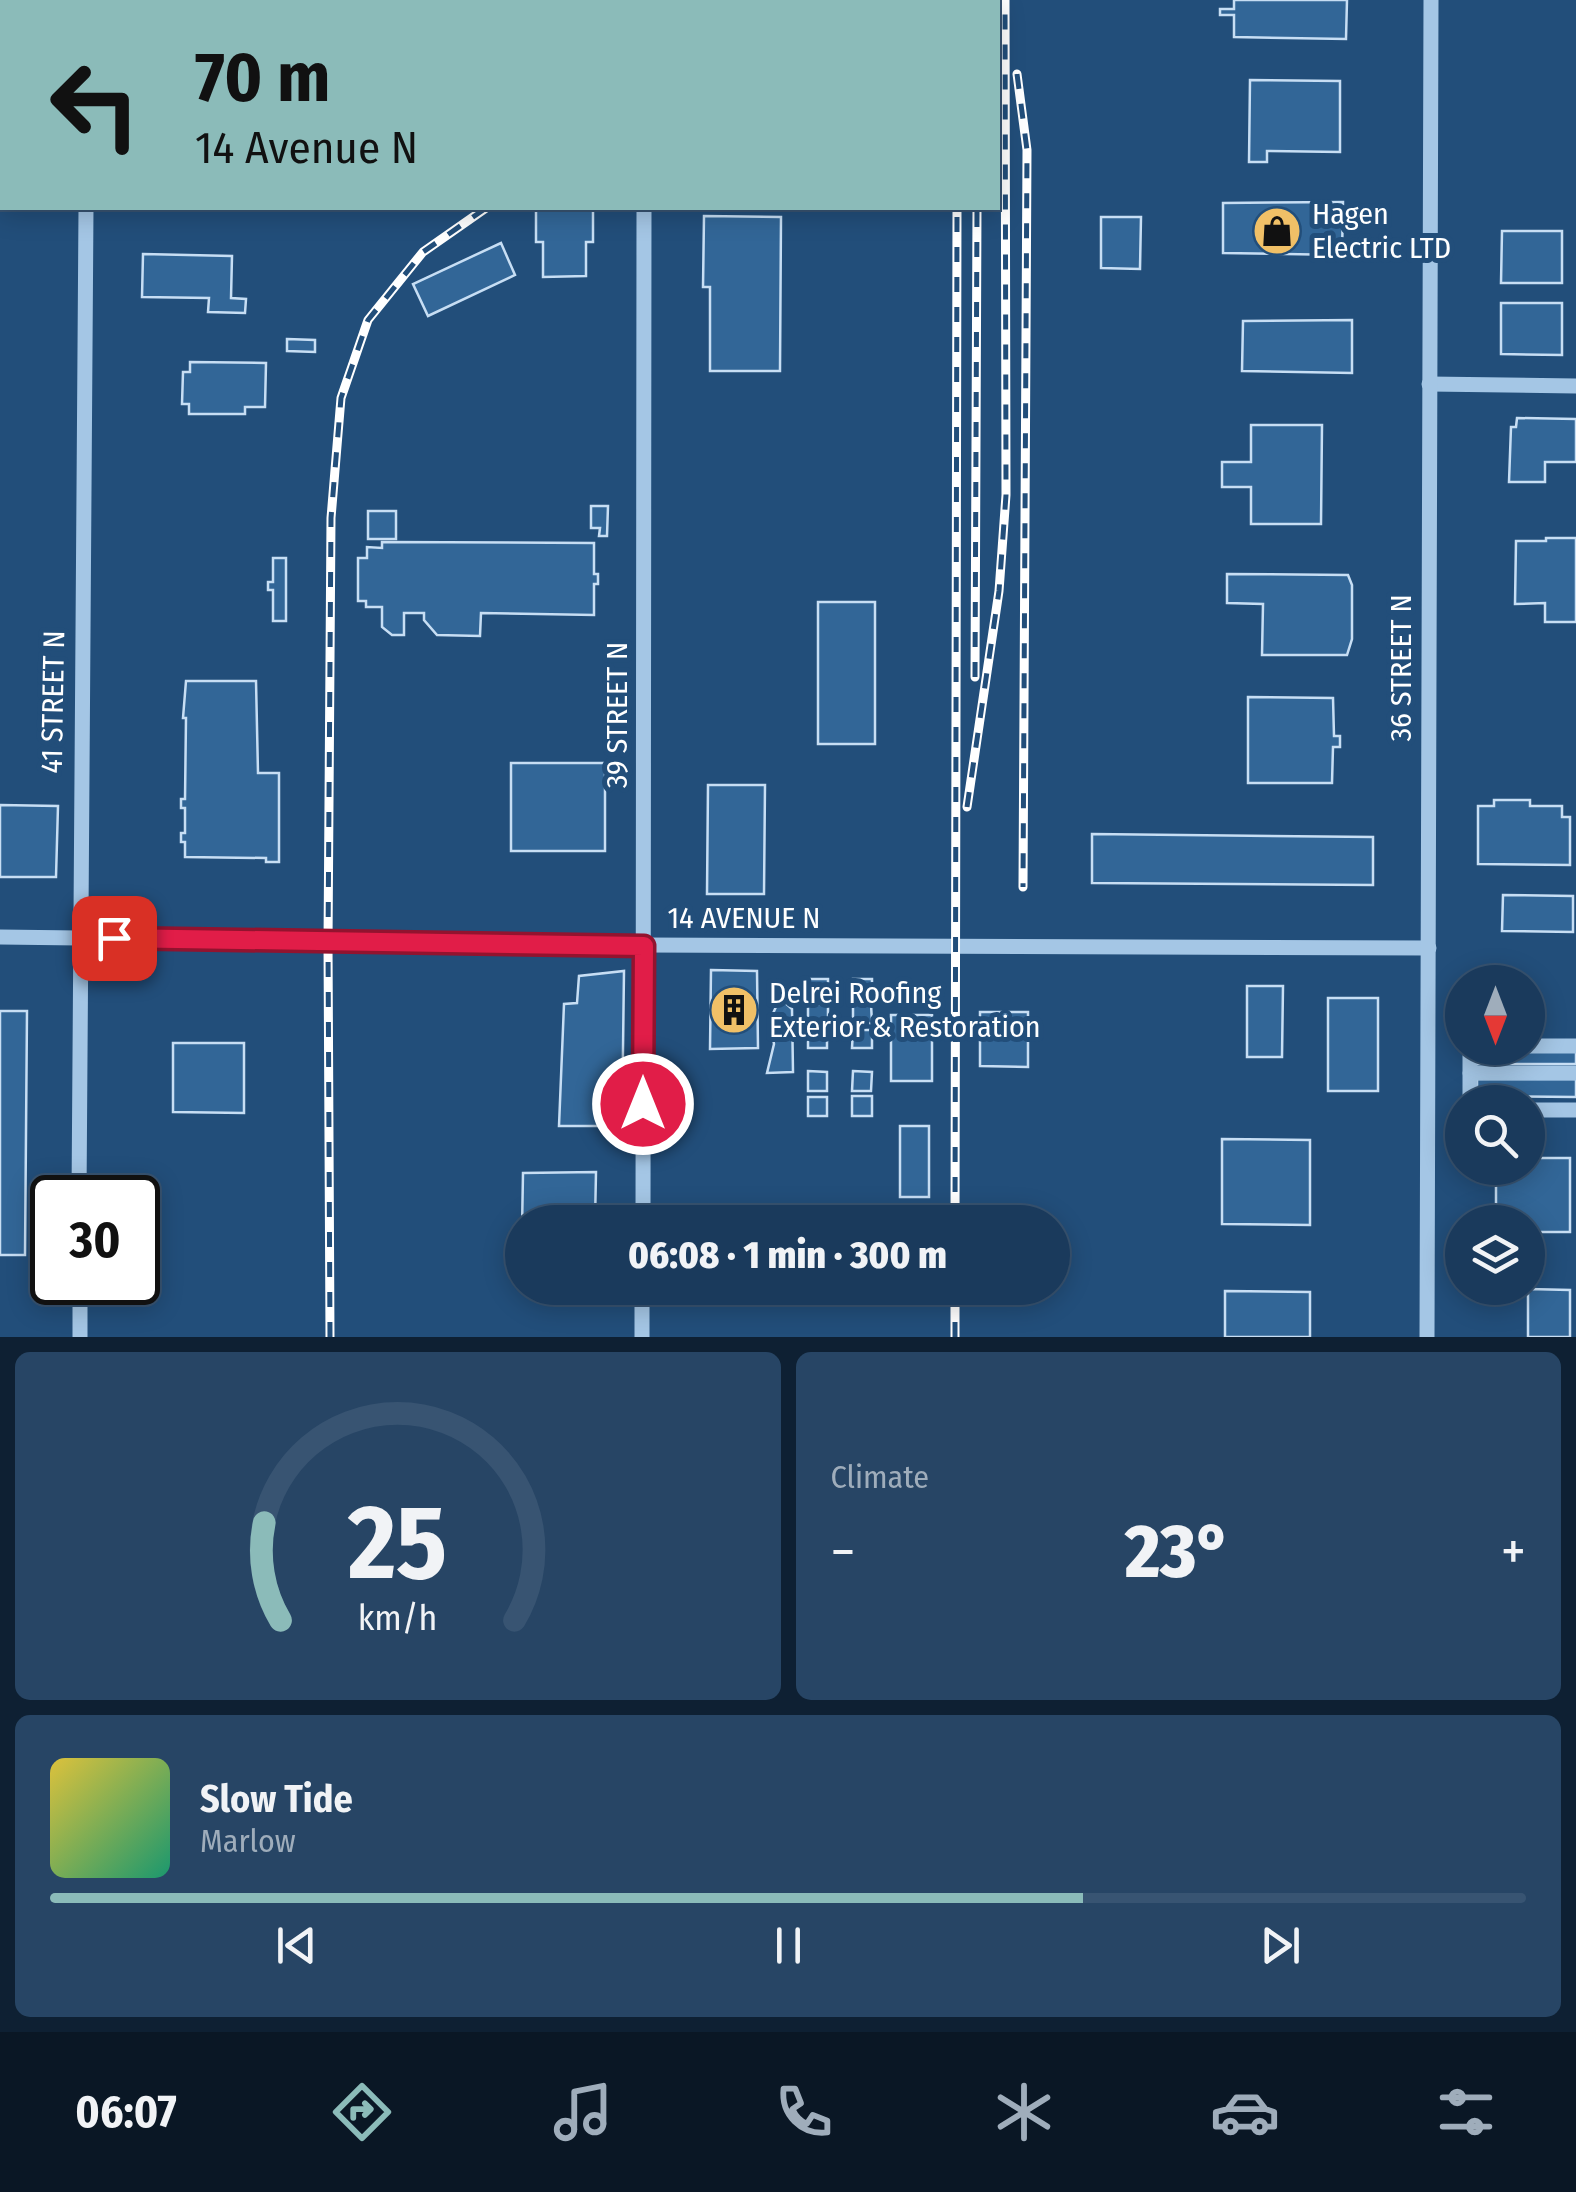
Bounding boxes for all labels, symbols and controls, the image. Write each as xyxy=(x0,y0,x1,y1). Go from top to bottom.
text: 70 m xyxy=(195,36,330,120)
icon: left xyxy=(30,40,160,170)
text: 14 Avenue N xyxy=(195,121,418,175)
place label: Hagen Electric LTD xyxy=(1312,196,1451,266)
shop icon: Hagen Electric LTD xyxy=(1251,205,1303,257)
street label: 36 STREET N xyxy=(1383,594,1419,742)
street label: 41 STREET N xyxy=(34,630,72,774)
street label: 39 STREET N xyxy=(599,642,635,788)
pin xyxy=(72,896,157,981)
street label: 14 AVENUE N xyxy=(667,900,821,936)
icon: arrive xyxy=(87,911,142,966)
north arrow xyxy=(1445,965,1545,1065)
map controls xyxy=(1445,965,1545,1305)
place label: Delrei Roofing Exterior & Restoration xyxy=(769,975,1041,1045)
building icon: Delrei Roofing Exterior & Restoration xyxy=(708,984,760,1036)
position arrow xyxy=(591,1052,695,1156)
button: search xyxy=(1445,1085,1545,1185)
speed limit sign: 30 xyxy=(30,1175,160,1305)
button: layers xyxy=(1445,1205,1545,1305)
text: 06:08 · 1 min · 300 m xyxy=(628,1232,947,1278)
text: Climate xyxy=(831,1458,929,1496)
text: 25 xyxy=(347,1481,447,1606)
text: 23° xyxy=(1125,1507,1231,1597)
text: − xyxy=(831,1519,855,1585)
text: + xyxy=(1501,1519,1526,1585)
text: km/h xyxy=(358,1597,438,1639)
text: Slow Tide xyxy=(200,1776,353,1822)
text: Marlow xyxy=(200,1822,296,1860)
icon: previous xyxy=(269,1918,324,1973)
icon: pause xyxy=(761,1918,816,1973)
icon: next xyxy=(1253,1918,1308,1973)
icon: directions xyxy=(327,2077,397,2147)
icon: music xyxy=(548,2077,618,2147)
icon: phone xyxy=(769,2077,839,2147)
icon: climate xyxy=(989,2077,1059,2147)
icon: car xyxy=(1210,2077,1280,2147)
icon: filters xyxy=(1431,2077,1501,2147)
text: 06:07 xyxy=(75,2085,177,2139)

